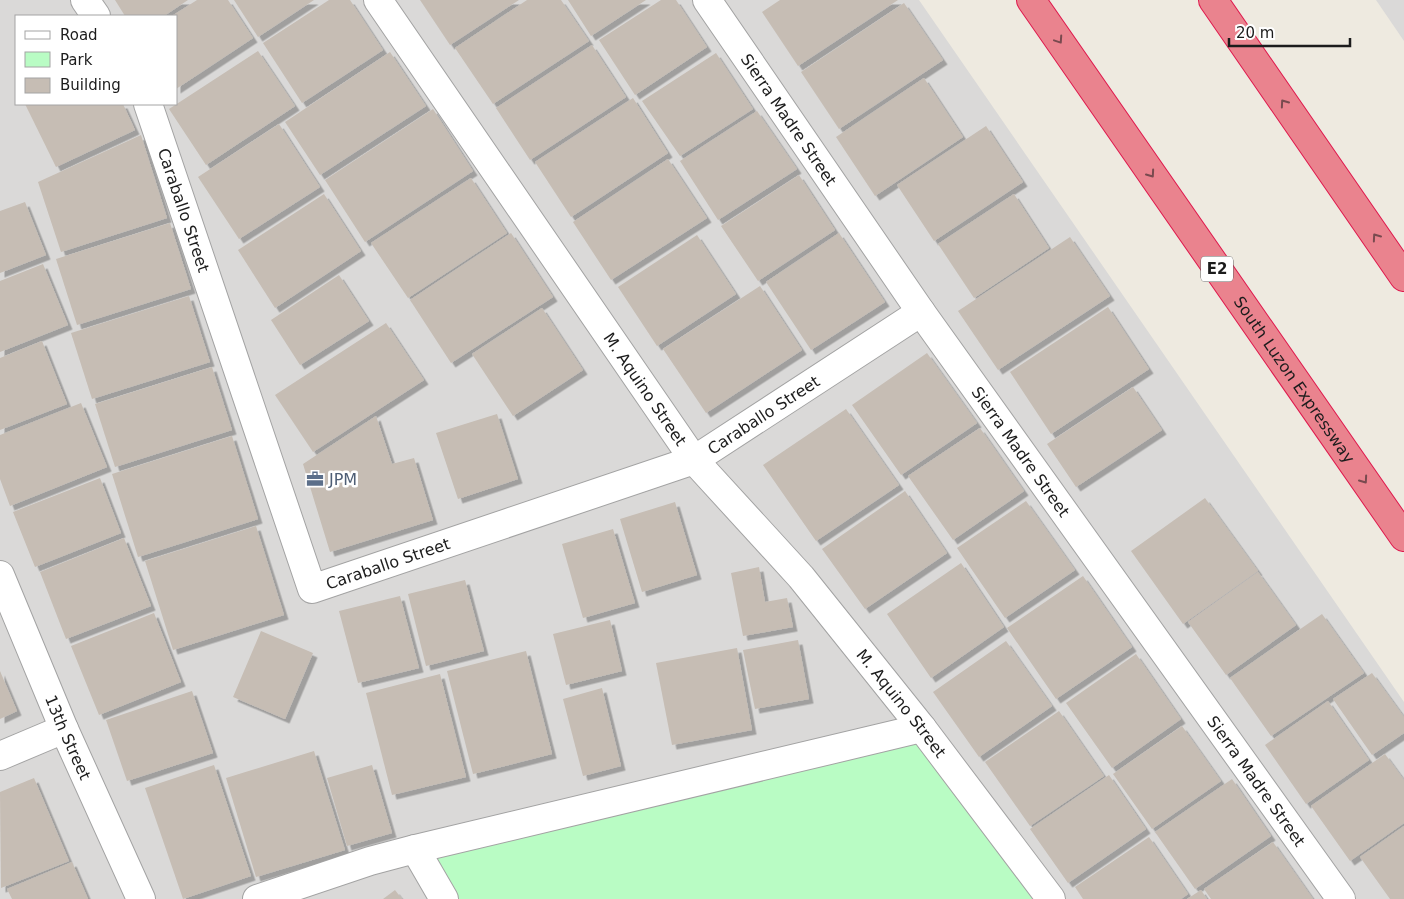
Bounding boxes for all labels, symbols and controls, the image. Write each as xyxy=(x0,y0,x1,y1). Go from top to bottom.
legend xyxy=(15,15,178,105)
scale bar xyxy=(1229,15,1350,47)
text: 20 m xyxy=(1236,24,1274,42)
text: Road xyxy=(60,26,98,44)
one-way arrow xyxy=(1053,35,1062,44)
street label: Sierra Madre Street xyxy=(737,50,841,189)
text: Park xyxy=(60,51,93,69)
text: Building xyxy=(60,76,121,94)
one-way arrow xyxy=(1281,100,1290,109)
street label: Caraballo Street xyxy=(154,146,214,275)
one-way arrow xyxy=(1145,168,1154,178)
one-way arrow xyxy=(1373,233,1382,243)
road number: E2 xyxy=(1201,256,1233,282)
street label: South Luzon Expressway xyxy=(1230,292,1359,466)
street label: M. Aquino Street xyxy=(600,329,691,449)
street label: Caraballo Street xyxy=(704,371,823,458)
street label: Sierra Madre Street xyxy=(968,383,1074,520)
office icon: JPM xyxy=(305,469,325,489)
place label: JPM xyxy=(328,470,357,489)
one-way arrow xyxy=(1358,474,1367,483)
street label: Caraballo Street xyxy=(323,534,452,593)
street label: M. Aquino Street xyxy=(853,645,950,761)
street label: 13th Street xyxy=(41,692,95,783)
street label: Sierra Madre Street xyxy=(1203,712,1310,850)

